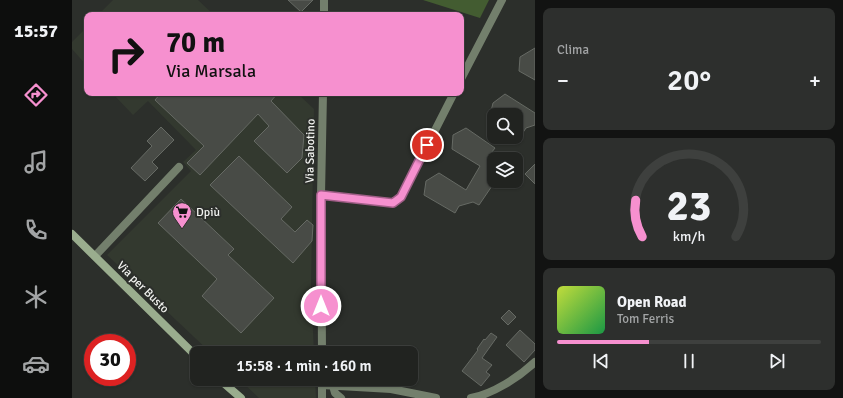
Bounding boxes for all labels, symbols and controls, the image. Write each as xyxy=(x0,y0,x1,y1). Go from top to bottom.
text: 15:57 xyxy=(14,20,58,42)
text: 70 m xyxy=(166,26,225,60)
icon: right xyxy=(100,28,152,80)
text: Clima xyxy=(557,42,589,58)
text: Via Marsala xyxy=(166,60,256,82)
text: 20° xyxy=(667,62,711,99)
text: − xyxy=(557,67,569,94)
text: + xyxy=(809,67,821,94)
icon: directions xyxy=(22,81,50,109)
map controls xyxy=(487,108,523,188)
button: search xyxy=(487,108,523,144)
street label: Via Sabotino xyxy=(302,119,319,183)
pin xyxy=(410,128,444,162)
icon: arrive xyxy=(416,134,438,156)
icon: music xyxy=(22,148,50,176)
button: layers xyxy=(487,152,523,188)
text: 23 xyxy=(667,181,711,232)
supermarket icon: Dpiù xyxy=(171,201,193,229)
place label: Dpiù xyxy=(196,205,220,220)
icon: phone xyxy=(22,216,50,244)
text: km/h xyxy=(673,228,705,245)
street label: Via per Busto xyxy=(113,258,172,317)
icon: climate xyxy=(22,283,50,311)
position arrow xyxy=(300,285,342,327)
text: Open Road xyxy=(617,293,687,311)
text: Tom Ferris xyxy=(617,311,674,327)
speed limit sign: 30 xyxy=(84,334,136,386)
icon: car xyxy=(22,350,50,378)
icon: previous xyxy=(590,350,612,372)
icon: pause xyxy=(678,350,700,372)
icon: next xyxy=(766,350,788,372)
text: 15:58 · 1 min · 160 m xyxy=(237,357,371,375)

